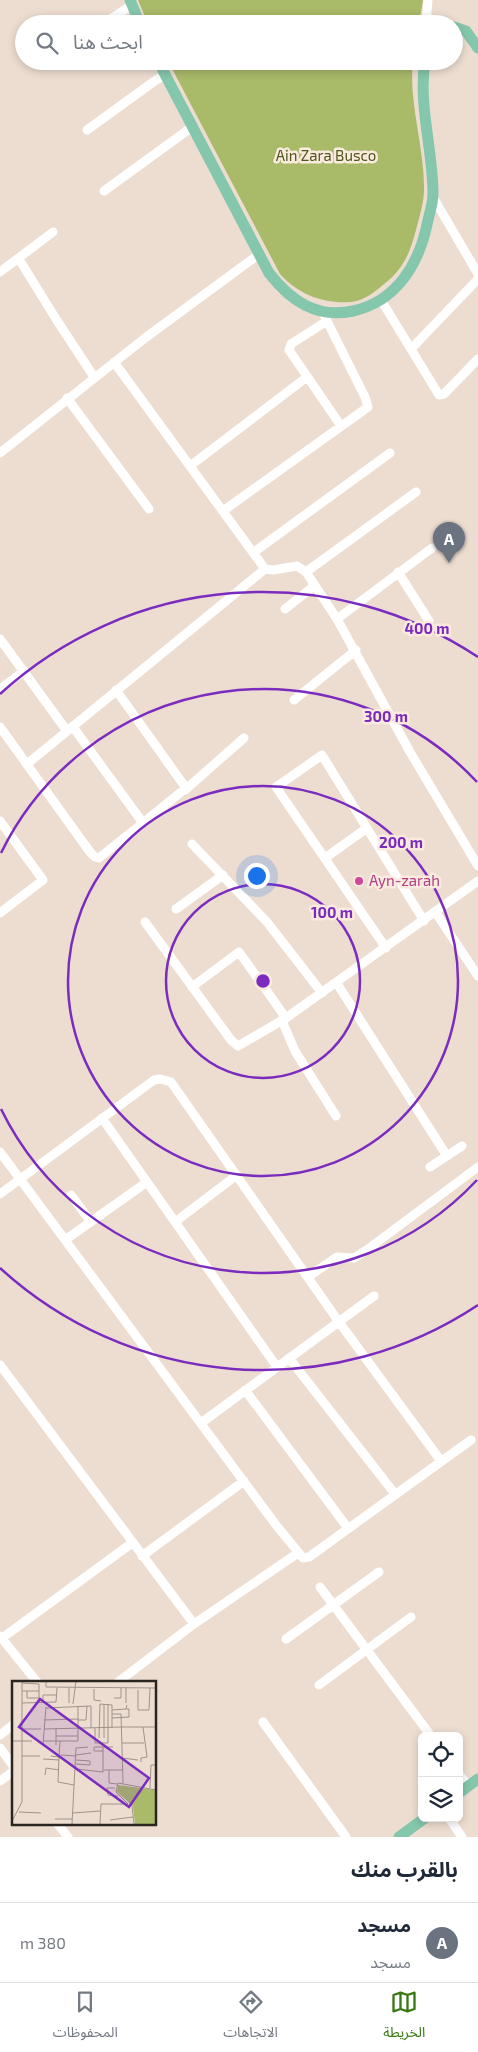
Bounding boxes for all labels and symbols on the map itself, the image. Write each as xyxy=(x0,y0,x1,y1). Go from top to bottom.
park label: Ain Zara Busco xyxy=(276,146,376,164)
pin: A xyxy=(433,522,465,563)
text: 400 m xyxy=(405,619,449,637)
text: 300 m xyxy=(364,707,408,725)
text: 200 m xyxy=(379,833,423,851)
your location xyxy=(244,863,270,889)
place label: Ayn-zarah xyxy=(369,871,440,889)
marker: Ayn-zarah xyxy=(353,875,365,887)
text: 100 m xyxy=(311,903,353,921)
centre of rings xyxy=(254,972,272,990)
inset map xyxy=(12,1681,156,1824)

